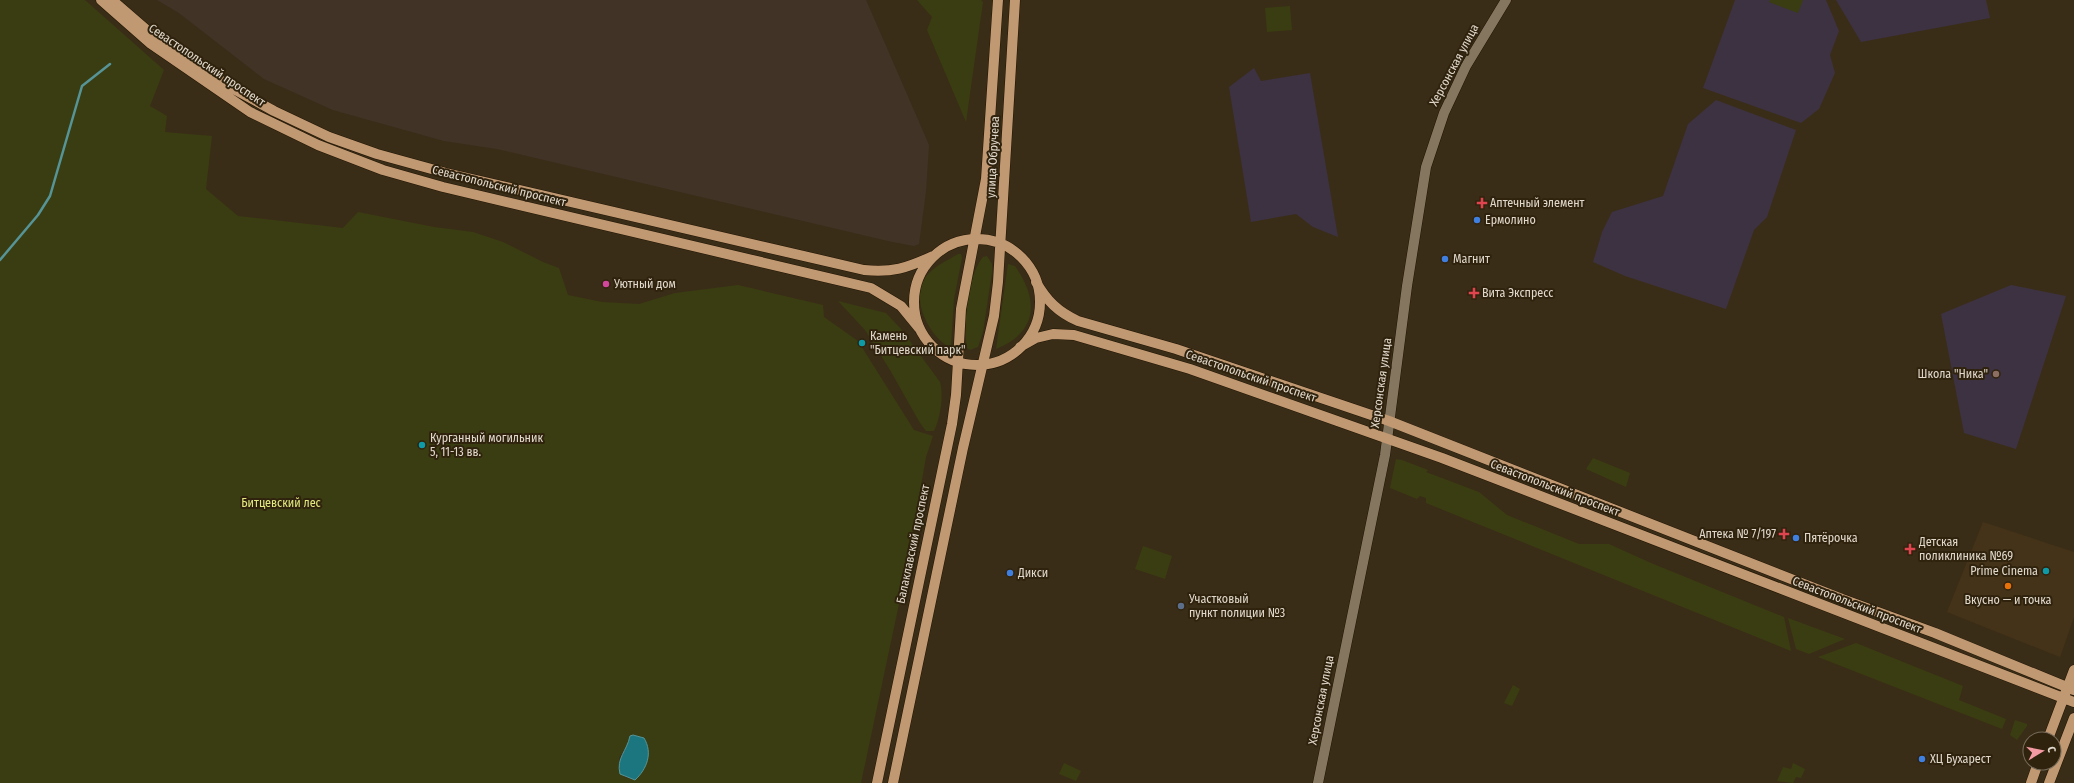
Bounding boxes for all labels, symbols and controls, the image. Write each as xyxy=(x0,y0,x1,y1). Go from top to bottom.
street label: Севастопольский проспект xyxy=(146,21,268,109)
street label: Херсонская улица xyxy=(1426,21,1482,108)
street label: улица Обручева xyxy=(984,116,1002,198)
street label: Севастопольский проспект xyxy=(431,163,567,209)
place label: Аптечный элемент xyxy=(1490,196,1585,210)
marker: Аптечный элемент xyxy=(1477,198,1487,208)
place label: Ермолино xyxy=(1485,213,1536,227)
marker: Ермолино xyxy=(1472,215,1482,225)
place label: Магнит xyxy=(1453,252,1490,266)
marker: Магнит xyxy=(1440,254,1450,264)
place label: Уютный дом xyxy=(613,277,676,291)
marker: Уютный дом xyxy=(601,279,611,289)
place label: Вита Экспресс xyxy=(1482,286,1553,300)
marker: Вита Экспресс xyxy=(1469,288,1479,298)
place label: Камень "Битцевский парк" xyxy=(870,329,966,357)
street label: Херсонская улица xyxy=(1368,337,1394,429)
marker: Камень "Битцевский парк" xyxy=(857,338,867,348)
street label: Севастопольский проспект xyxy=(1184,347,1318,405)
place label: Школа "Ника" xyxy=(1918,367,1988,381)
marker: Школа "Ника" xyxy=(1991,369,2001,379)
place label: Курганный могильник 5, 11-13 вв. xyxy=(430,431,543,459)
marker: Курганный могильник 5, 11-13 вв. xyxy=(417,440,427,450)
street label: Севастопольский проспект xyxy=(1488,457,1622,519)
street label: Балаклавский проспект xyxy=(894,483,932,605)
park label: Битцевский лес xyxy=(241,496,321,510)
place label: Аптека № 7/197 xyxy=(1699,527,1776,541)
marker: Аптека № 7/197 xyxy=(1779,529,1789,539)
place label: Пятёрочка xyxy=(1804,531,1858,545)
marker: Пятёрочка xyxy=(1791,533,1801,543)
place label: Детская поликлиника №69 xyxy=(1918,535,2013,563)
marker: Детская поликлиника №69 xyxy=(1904,543,1916,555)
place label: Prime Cinema xyxy=(1970,564,2038,578)
place label: Дикси xyxy=(1017,566,1048,580)
marker: Prime Cinema xyxy=(2041,566,2051,576)
marker: Дикси xyxy=(1005,568,1015,578)
street label: Севастопольский проспект xyxy=(1790,574,1924,636)
marker: Вкусно — и точка xyxy=(2003,581,2013,591)
place label: Участковый пункт полиции №3 xyxy=(1188,592,1285,620)
place label: Вкусно — и точка xyxy=(1965,593,2052,607)
marker: Участковый пункт полиции №3 xyxy=(1176,601,1186,611)
street label: Херсонская улица xyxy=(1305,654,1337,746)
north arrow xyxy=(2022,731,2062,771)
text: С xyxy=(2044,745,2058,754)
place label: ХЦ Бухарест xyxy=(1930,752,1991,766)
marker: ХЦ Бухарест xyxy=(1917,754,1927,764)

